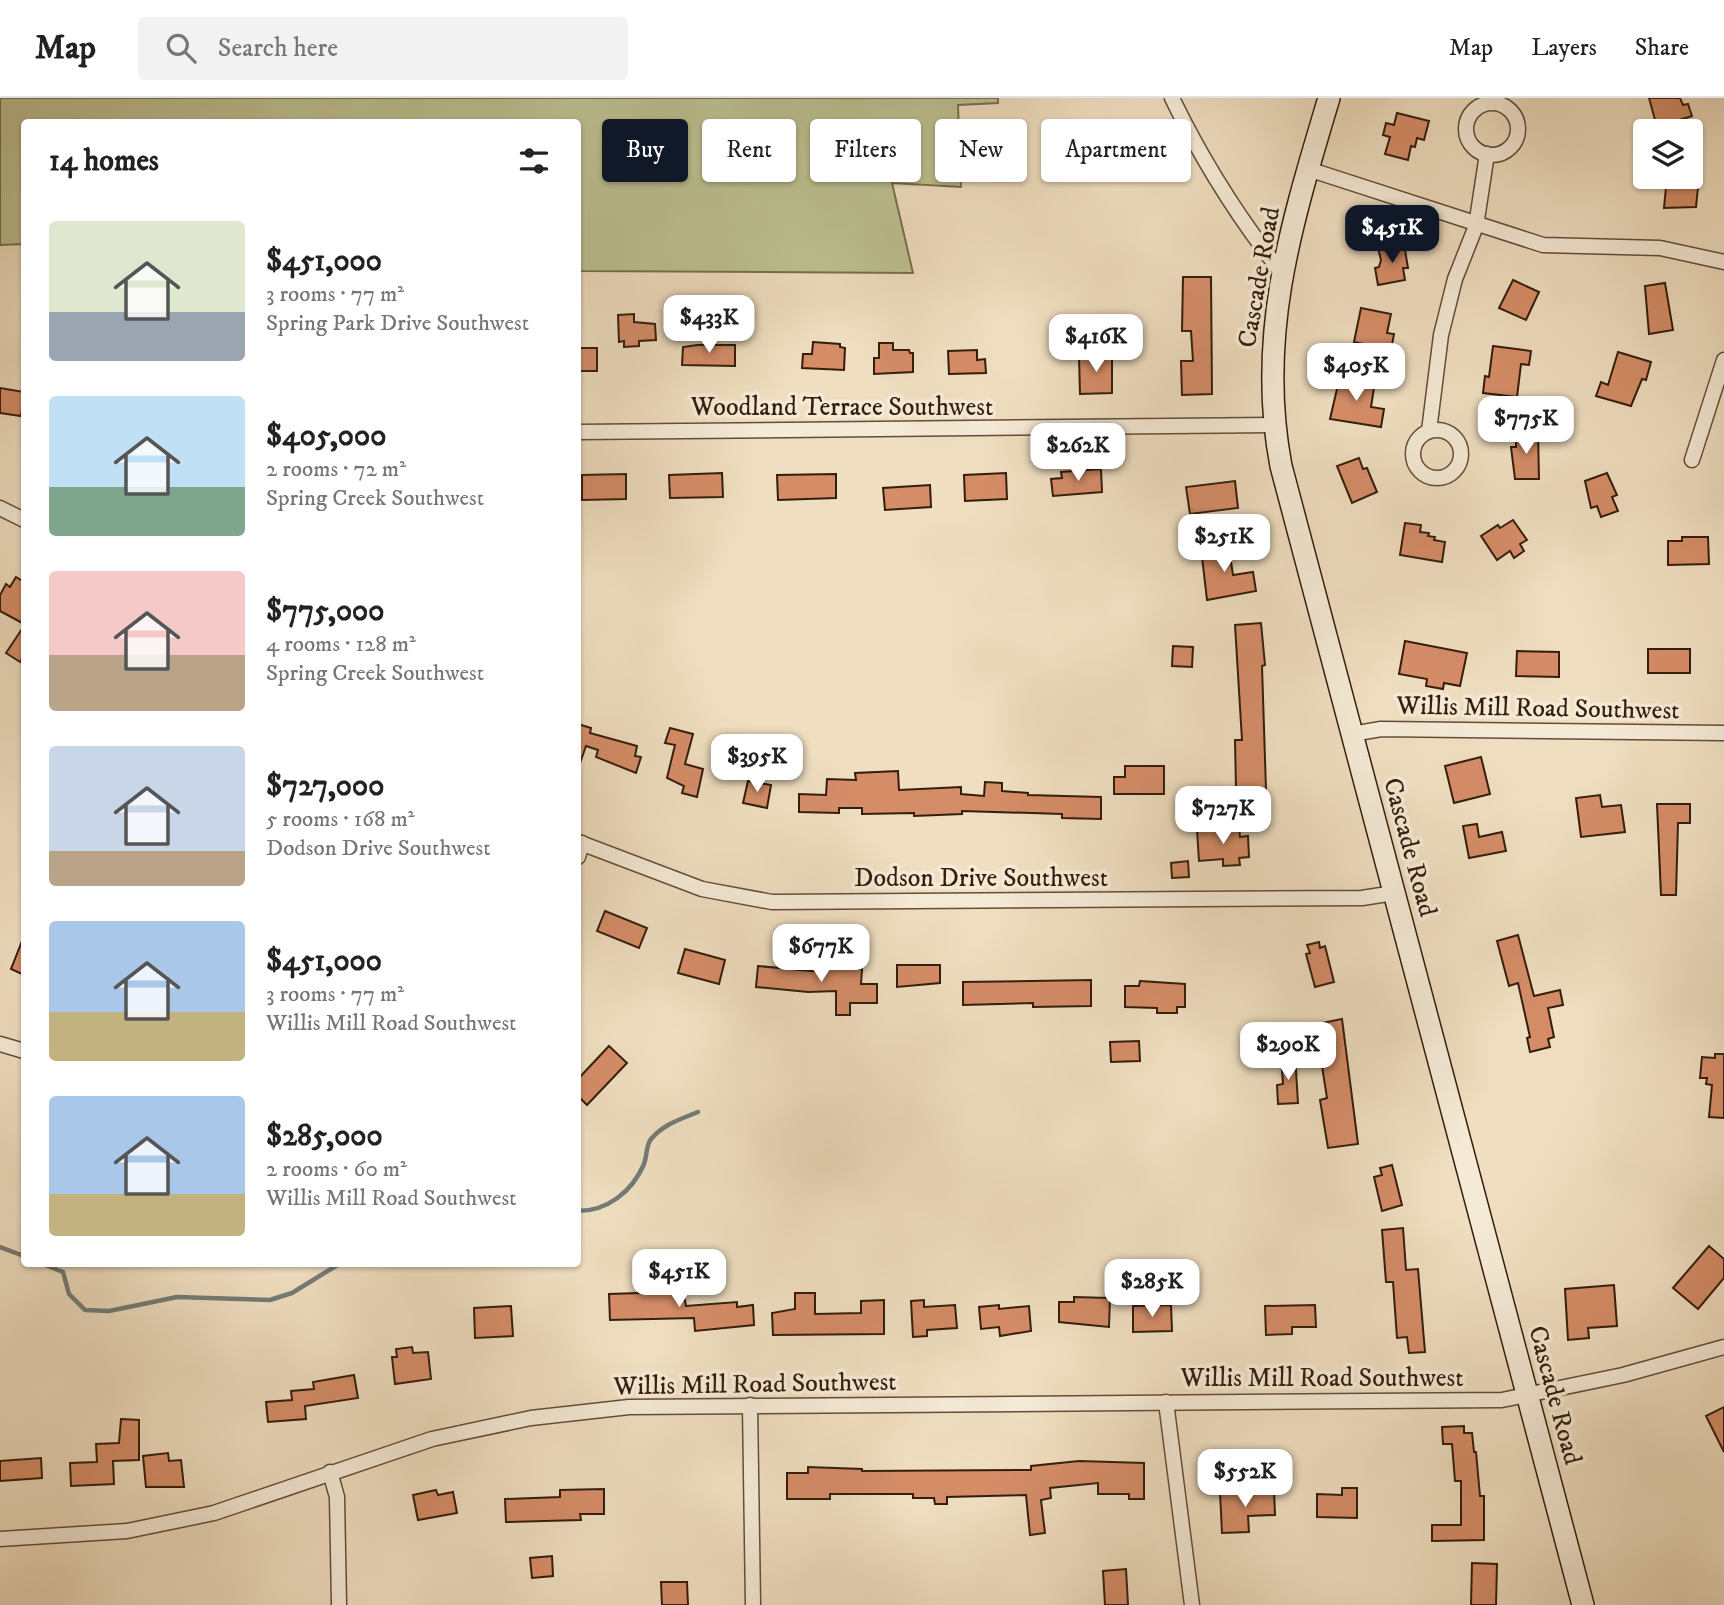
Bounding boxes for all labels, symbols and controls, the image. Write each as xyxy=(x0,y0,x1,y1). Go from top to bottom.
search box xyxy=(138,17,628,80)
text: Map xyxy=(35,28,96,69)
icon: search xyxy=(162,29,200,67)
text: Search here xyxy=(218,32,338,65)
text: Map xyxy=(1449,33,1493,63)
text: Layers xyxy=(1531,33,1597,63)
text: Share xyxy=(1635,33,1689,63)
chip: Buy xyxy=(602,119,688,182)
chip: Rent xyxy=(702,119,796,182)
chip: Filters xyxy=(810,119,921,182)
chip: New xyxy=(935,119,1027,182)
chip: Apartment xyxy=(1041,119,1191,182)
map controls xyxy=(1633,119,1703,189)
button: layers xyxy=(1633,119,1703,189)
icon: filters xyxy=(515,142,553,180)
text: 14 homes xyxy=(49,143,159,180)
street label: Cascade Road xyxy=(1231,204,1288,350)
pin: $451K xyxy=(1343,206,1441,265)
text: $451K xyxy=(1361,213,1423,242)
text: $451,000 xyxy=(266,243,382,280)
icon: home xyxy=(105,249,189,333)
text: 3 rooms · 77 m² xyxy=(266,280,404,309)
pin: $433K xyxy=(660,296,758,355)
text: $433K xyxy=(679,303,739,332)
text: Spring Park Drive Southwest xyxy=(266,309,529,338)
pin: $416K xyxy=(1047,314,1145,374)
text: $416K xyxy=(1065,322,1127,351)
pin: $405K xyxy=(1307,344,1405,403)
text: $405K xyxy=(1323,351,1389,380)
street label: Woodland Terrace Southwest xyxy=(690,391,993,424)
pin: $775K xyxy=(1477,396,1575,456)
text: $775K xyxy=(1494,404,1558,433)
text: $405,000 xyxy=(266,418,386,455)
icon: home xyxy=(105,424,189,508)
pin: $262K xyxy=(1029,424,1127,483)
text: $262K xyxy=(1046,431,1110,460)
text: 2 rooms · 72 m² xyxy=(266,455,406,484)
text: Spring Creek Southwest xyxy=(266,484,484,513)
pin: $251K xyxy=(1175,514,1273,574)
text: $251K xyxy=(1194,522,1254,551)
text: $775,000 xyxy=(266,593,384,630)
icon: home xyxy=(105,599,189,683)
text: 4 rooms · 128 m² xyxy=(266,630,416,659)
text: Spring Creek Southwest xyxy=(266,659,484,688)
street label: Willis Mill Road Southwest xyxy=(1395,690,1680,727)
pin: $395K xyxy=(708,734,806,794)
text: $395K xyxy=(727,742,787,771)
text: $727,000 xyxy=(266,768,384,805)
icon: home xyxy=(105,774,189,858)
street label: Cascade Road xyxy=(1375,774,1444,920)
pin: $727K xyxy=(1174,786,1272,846)
text: $727K xyxy=(1191,794,1255,823)
text: 5 rooms · 168 m² xyxy=(266,805,414,834)
text: Dodson Drive Southwest xyxy=(266,834,491,863)
street label: Dodson Drive Southwest xyxy=(854,862,1108,895)
pin: $677K xyxy=(772,924,870,984)
text: $677K xyxy=(789,932,853,961)
text: $451,000 xyxy=(266,943,382,980)
icon: home xyxy=(105,949,189,1033)
text: 3 rooms · 77 m² xyxy=(266,980,404,1009)
text: Willis Mill Road Southwest xyxy=(266,1009,516,1038)
pin: $290K xyxy=(1239,1023,1337,1082)
text: $290K xyxy=(1256,1030,1320,1059)
text: $285,000 xyxy=(266,1118,383,1155)
icon: home xyxy=(105,1124,189,1208)
text: 2 rooms · 60 m² xyxy=(266,1155,407,1184)
text: Willis Mill Road Southwest xyxy=(266,1184,516,1213)
pin: $451K xyxy=(630,1250,728,1309)
text: $451K xyxy=(648,1257,710,1286)
pin: $285K xyxy=(1103,1260,1201,1319)
text: $285K xyxy=(1121,1267,1183,1296)
street label: Cascade Road xyxy=(1520,1322,1589,1468)
street label: Willis Mill Road Southwest xyxy=(1179,1362,1464,1395)
street label: Willis Mill Road Southwest xyxy=(612,1366,897,1403)
pin: $552K xyxy=(1196,1450,1294,1509)
text: $552K xyxy=(1214,1457,1276,1486)

